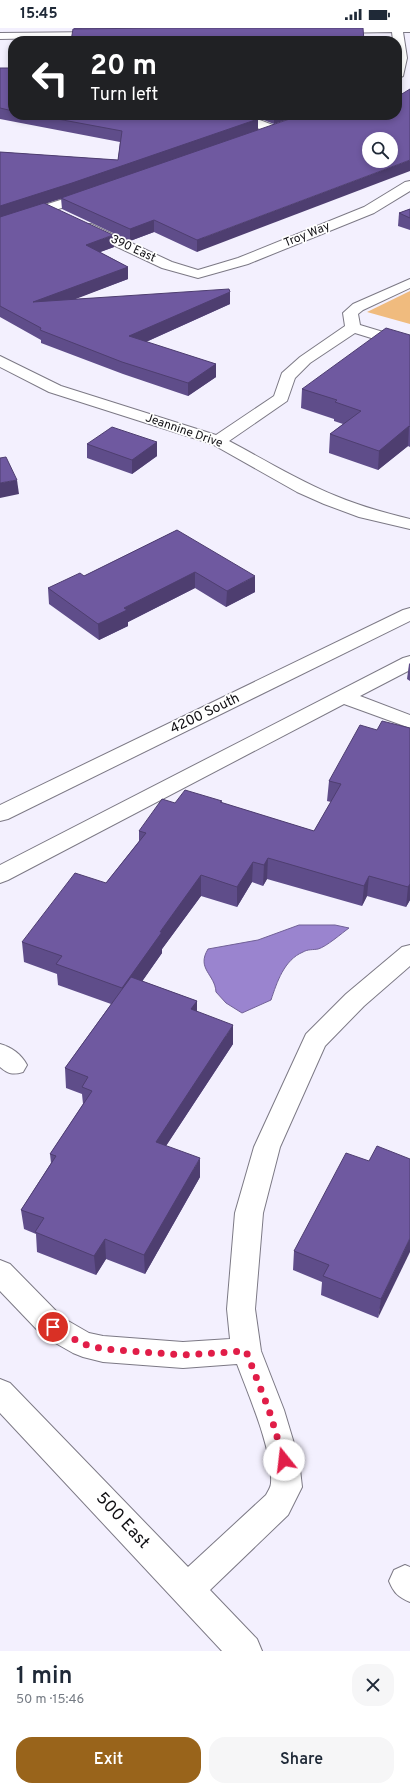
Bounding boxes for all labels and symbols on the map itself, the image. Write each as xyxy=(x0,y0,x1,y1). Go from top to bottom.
street label: Troy Way xyxy=(282,219,332,251)
street label: 390 East xyxy=(108,232,158,266)
street label: Jeannine Drive xyxy=(143,410,225,452)
street label: 4200 South xyxy=(168,690,242,738)
pin xyxy=(36,1310,70,1344)
position arrow xyxy=(263,1439,305,1481)
street label: 500 East xyxy=(90,1488,154,1554)

